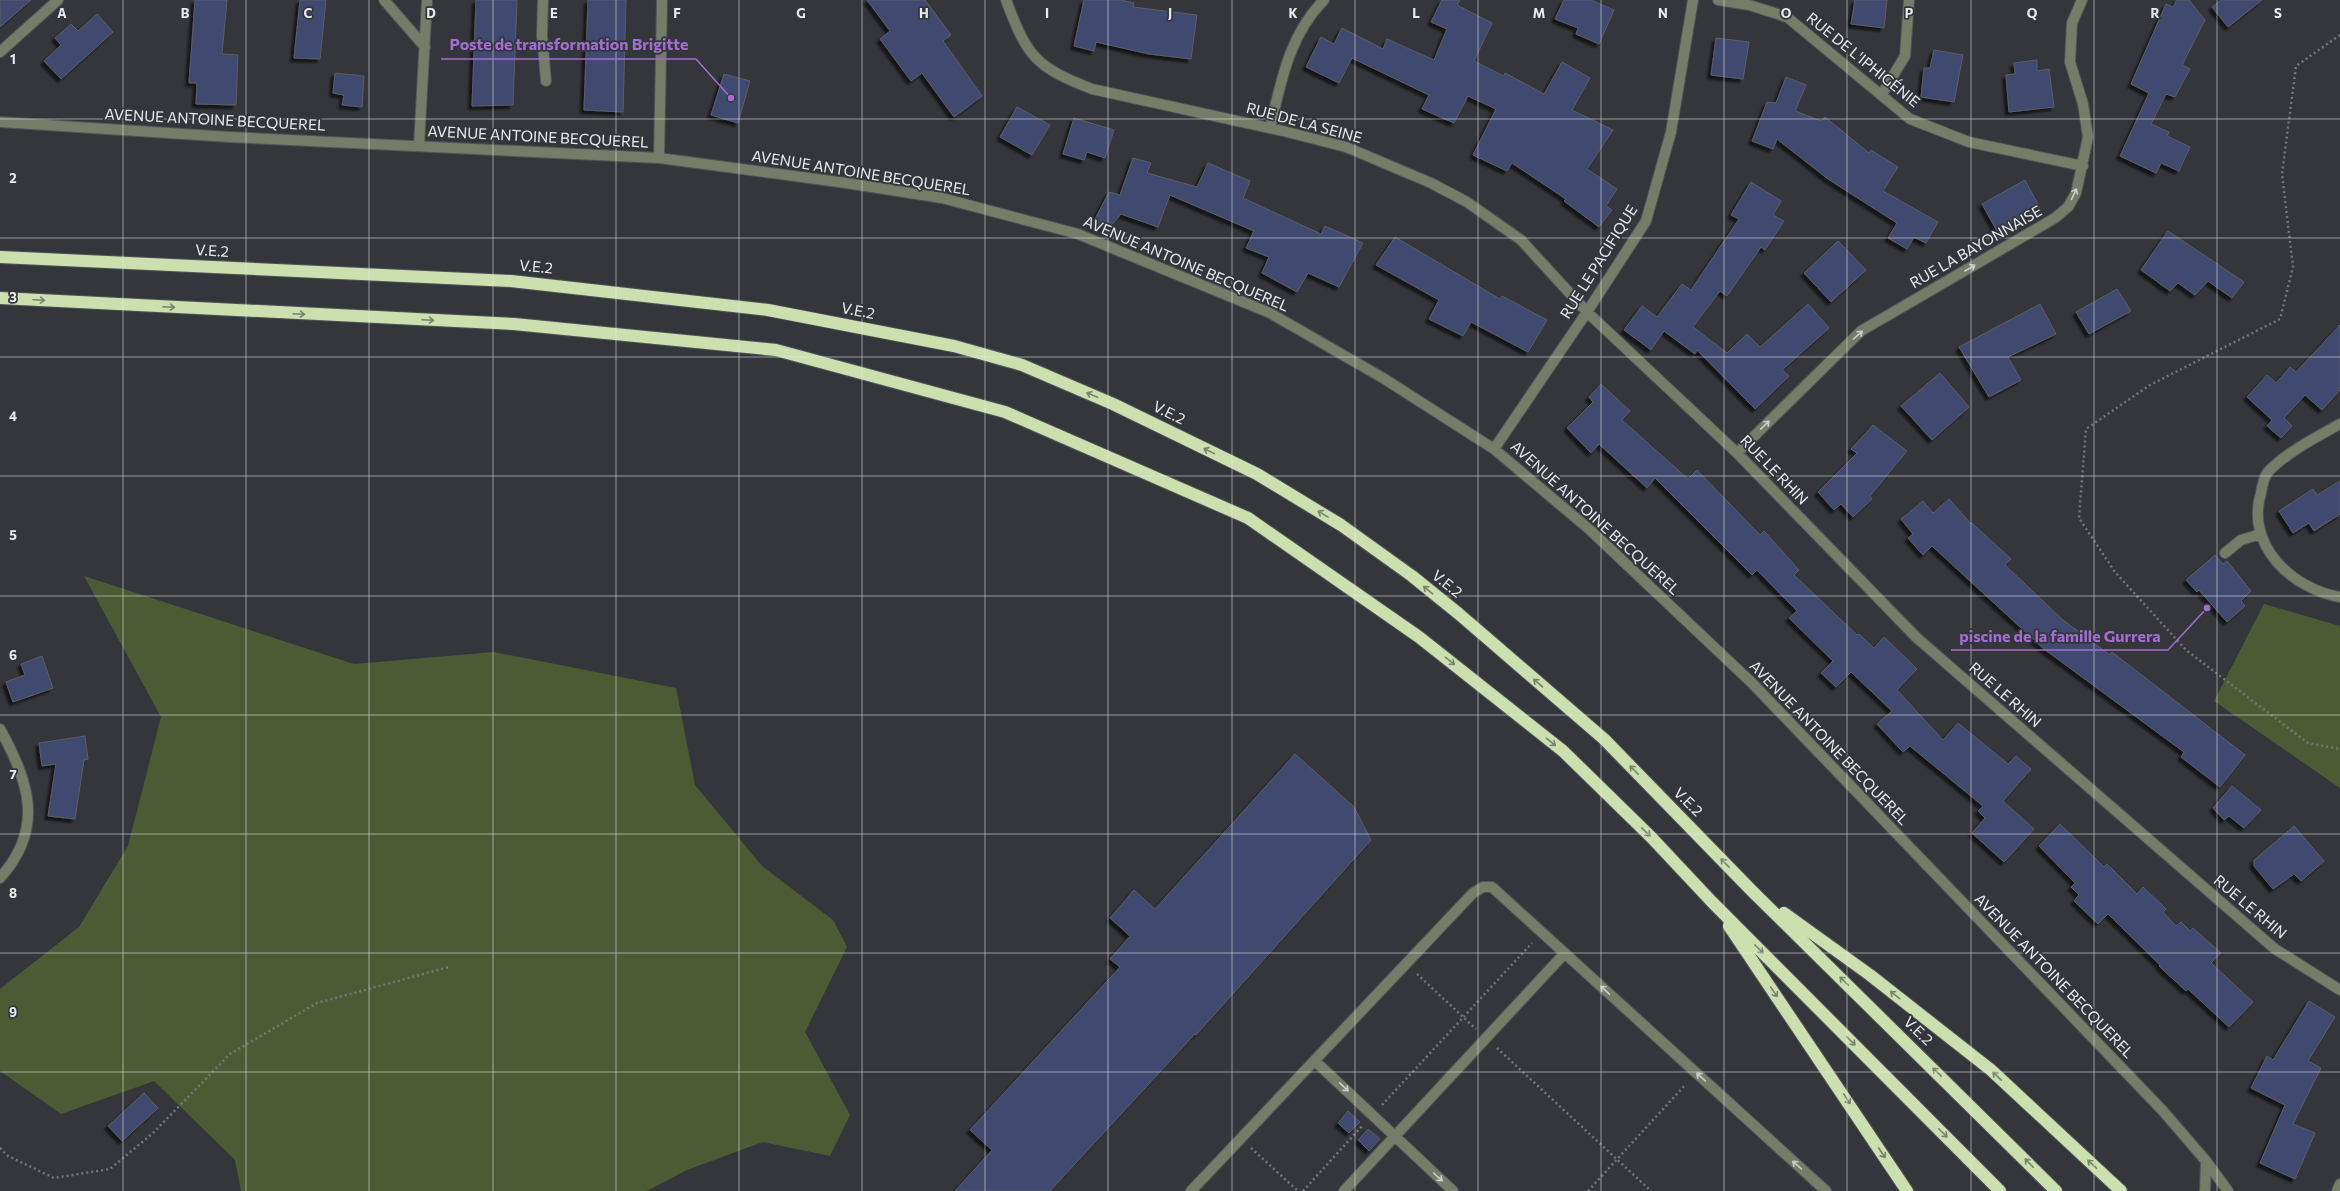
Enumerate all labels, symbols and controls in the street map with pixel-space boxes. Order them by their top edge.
text: A [57,5,67,21]
text: B [181,5,190,21]
text: C [304,5,313,21]
text: D [426,5,436,21]
text: E [550,5,558,21]
text: F [673,5,681,21]
text: G [796,5,806,21]
text: H [919,5,929,21]
text: I [1045,5,1049,21]
text: J [1168,5,1172,21]
text: K [1288,5,1298,21]
text: L [1412,5,1420,21]
text: M [1533,5,1545,21]
text: N [1658,5,1668,21]
text: O [1781,5,1792,21]
text: Q [2027,5,2038,21]
text: R [2151,5,2160,21]
text: S [2274,5,2282,21]
street label: RUE DE L'IPHIGÉNIE [1803,9,1923,111]
callout: Poste de transformation Brigitte [441,31,696,59]
text: Poste de transformation Brigitte [450,34,688,53]
text: 1 [10,51,16,67]
street label: RUE DE LA SEINE [1244,98,1364,146]
street label: AVENUE ANTOINE BECQUEREL [104,104,326,134]
street label: AVENUE ANTOINE BECQUEREL [427,121,649,151]
street label: AVENUE ANTOINE BECQUEREL [750,146,972,198]
text: 2 [9,170,17,186]
one-way arrow [2071,189,2078,201]
street label: RUE LE PACIFIQUE [1556,201,1640,322]
street label: RUE LA BAYONNAISE [1906,201,2045,291]
street label: AVENUE ANTOINE BECQUEREL [1081,212,1292,315]
street label: V.E.2 [195,240,229,260]
street label: V.E.2 [518,255,554,277]
one-way arrow [1964,264,1976,271]
text: 3 [9,289,17,305]
one-way arrow [32,297,45,304]
street label: V.E.2 [840,298,876,322]
one-way arrow [162,304,175,311]
one-way arrow [292,310,305,317]
one-way arrow [421,316,434,323]
one-way arrow [1853,331,1863,340]
one-way arrow [1086,390,1098,398]
street label: V.E.2 [1150,397,1189,428]
text: 4 [9,408,17,424]
one-way arrow [1760,421,1770,430]
street label: RUE LE RHIN [1737,431,1812,508]
street label: AVENUE ANTOINE BECQUEREL [1507,437,1684,598]
one-way arrow [1204,447,1216,454]
one-way arrow [1318,510,1329,518]
text: 5 [9,527,17,543]
street label: V.E.2 [1429,566,1466,601]
one-way arrow [1423,585,1434,594]
callout: piscine de la famille Gurrera [1951,622,2168,650]
text: piscine de la famille Gurrera [1959,626,2161,645]
text: 6 [9,647,17,663]
street label: AVENUE ANTOINE BECQUEREL [1746,656,1913,828]
one-way arrow [1444,657,1455,666]
street label: RUE LE RHIN [1966,658,2045,730]
one-way arrow [1533,678,1543,687]
one-way arrow [1546,738,1557,747]
one-way arrow [1629,765,1639,775]
text: 7 [9,766,17,782]
street label: V.E.2 [1670,783,1707,820]
one-way arrow [1641,827,1651,837]
one-way arrow [1720,858,1730,868]
street label: RUE LE RHIN [2211,871,2291,942]
text: 8 [9,885,17,901]
street label: AVENUE ANTOINE BECQUEREL [1971,889,2138,1061]
one-way arrow [1754,944,1764,954]
one-way arrow [1839,976,1849,985]
one-way arrow [1600,985,1610,994]
one-way arrow [1770,986,1778,998]
one-way arrow [1890,991,1901,999]
text: 9 [9,1004,17,1020]
street label: V.E.2 [1900,1012,1937,1048]
one-way arrow [1846,1036,1856,1046]
one-way arrow [1932,1067,1942,1077]
one-way arrow [1992,1071,2002,1081]
one-way arrow [1696,1073,1706,1082]
one-way arrow [1339,1083,1349,1092]
one-way arrow [1843,1094,1851,1105]
one-way arrow [1938,1128,1948,1138]
one-way arrow [1878,1147,1886,1158]
one-way arrow [2024,1158,2034,1168]
one-way arrow [1792,1160,1802,1170]
one-way arrow [2087,1160,2098,1169]
one-way arrow [1433,1172,1443,1182]

